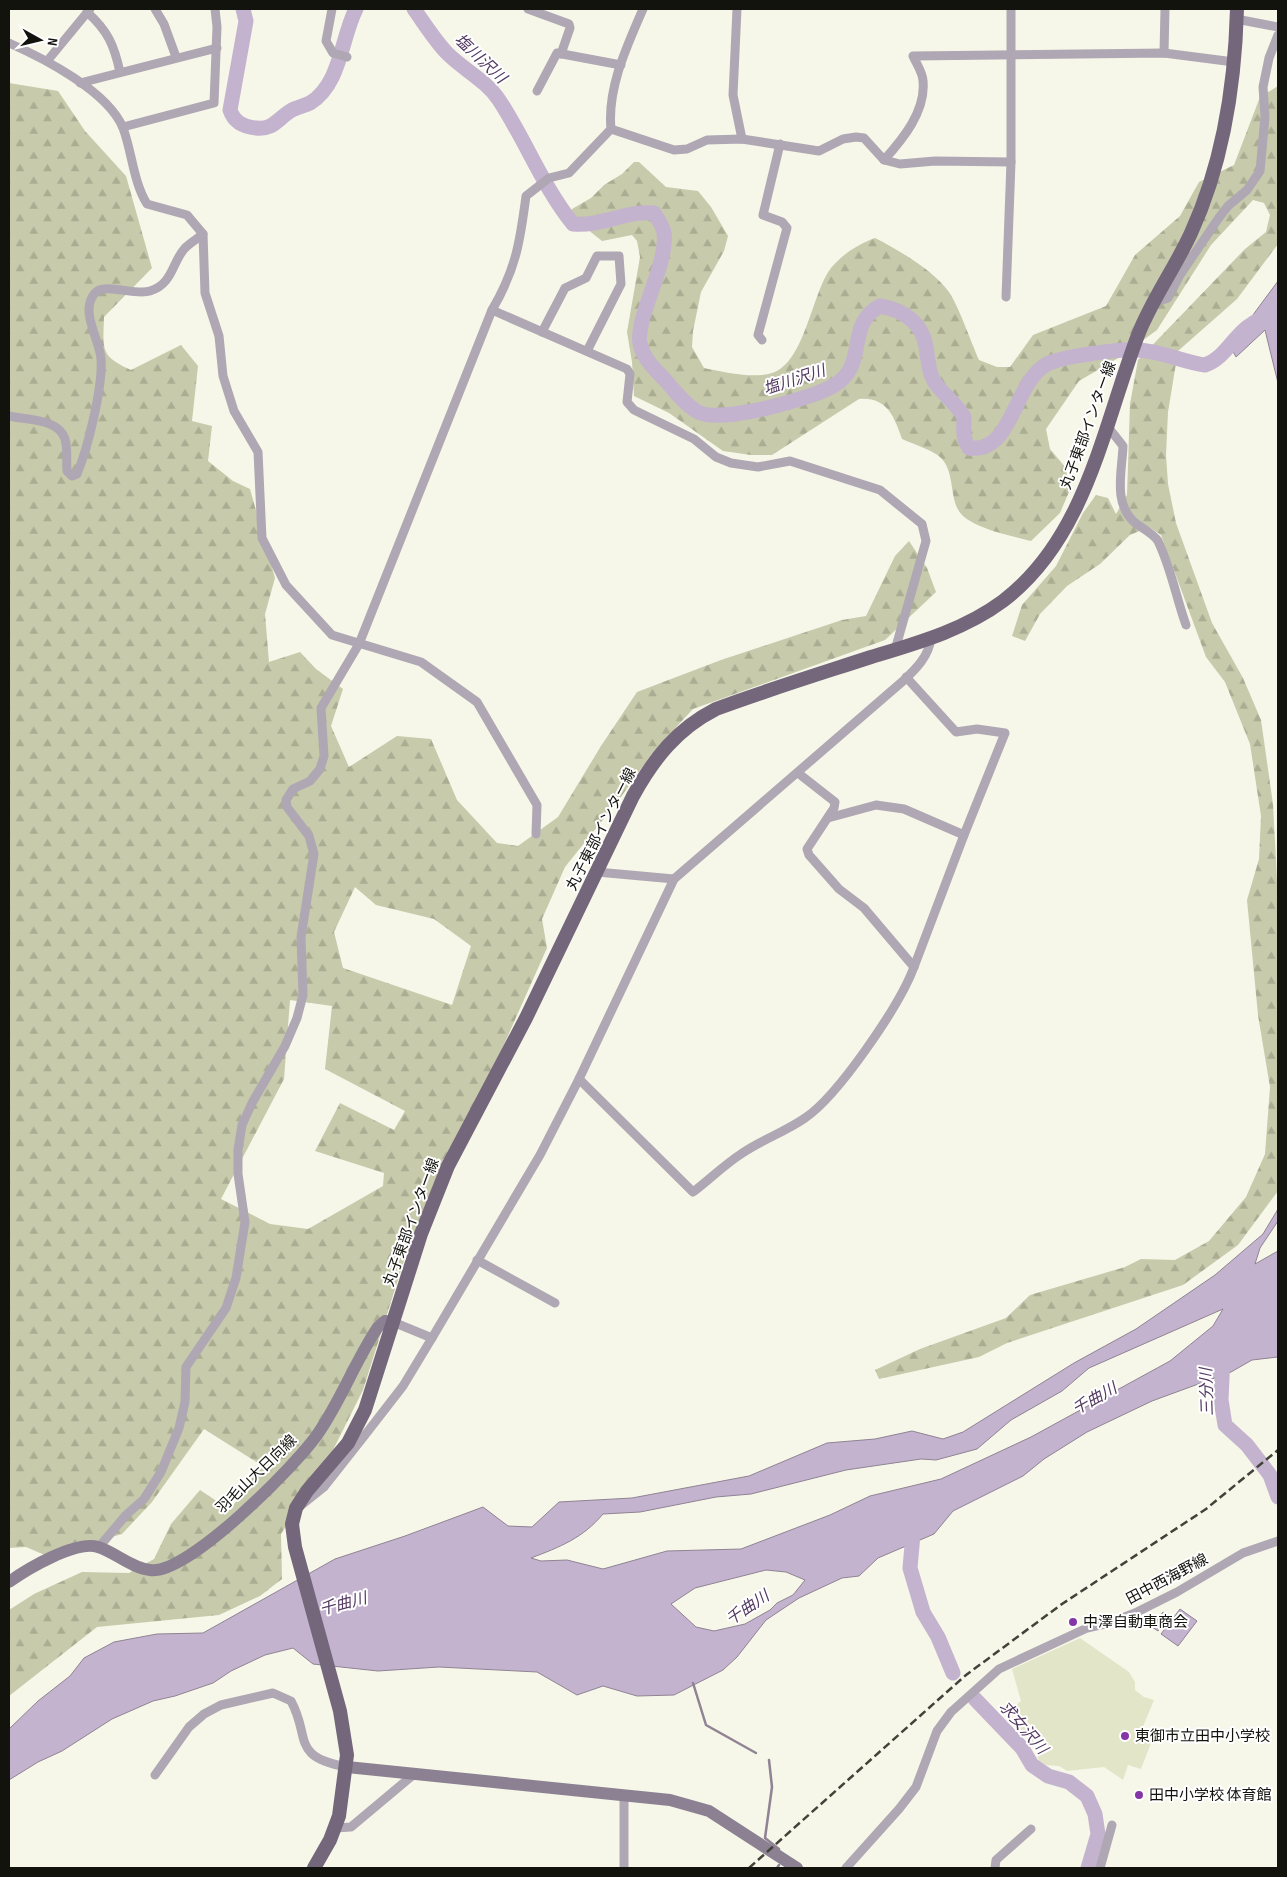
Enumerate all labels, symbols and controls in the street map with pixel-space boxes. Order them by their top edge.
north arrow [15,15,65,65]
water label: 塩川沢川 [450,30,511,89]
text: N [43,37,61,47]
street label: 丸子東部インター線 [1056,358,1120,492]
water label: 塩川沢川 [761,361,830,399]
street label: 丸子東部インター線 [562,765,641,894]
street label: 丸子東部インター線 [379,1155,443,1289]
water label: 三分川 [1197,1366,1218,1416]
water label: 千曲川 [1069,1378,1122,1419]
street label: 羽毛山大日向線 [212,1431,301,1518]
street label: 田中西海野線 [1123,1550,1211,1609]
water label: 千曲川 [723,1586,775,1630]
water label: 千曲川 [318,1589,371,1620]
place label: 中澤自動車商会 [1083,1613,1188,1632]
marker: 中澤自動車商会 [1067,1616,1079,1628]
water label: 求女沢川 [995,1698,1052,1760]
place label: 東御市立田中小学校 [1135,1727,1270,1746]
marker: 東御市立田中小学校 [1119,1730,1131,1742]
place label: 田中小学校 体育館 [1149,1786,1271,1805]
marker: 田中小学校 体育館 [1133,1789,1145,1801]

